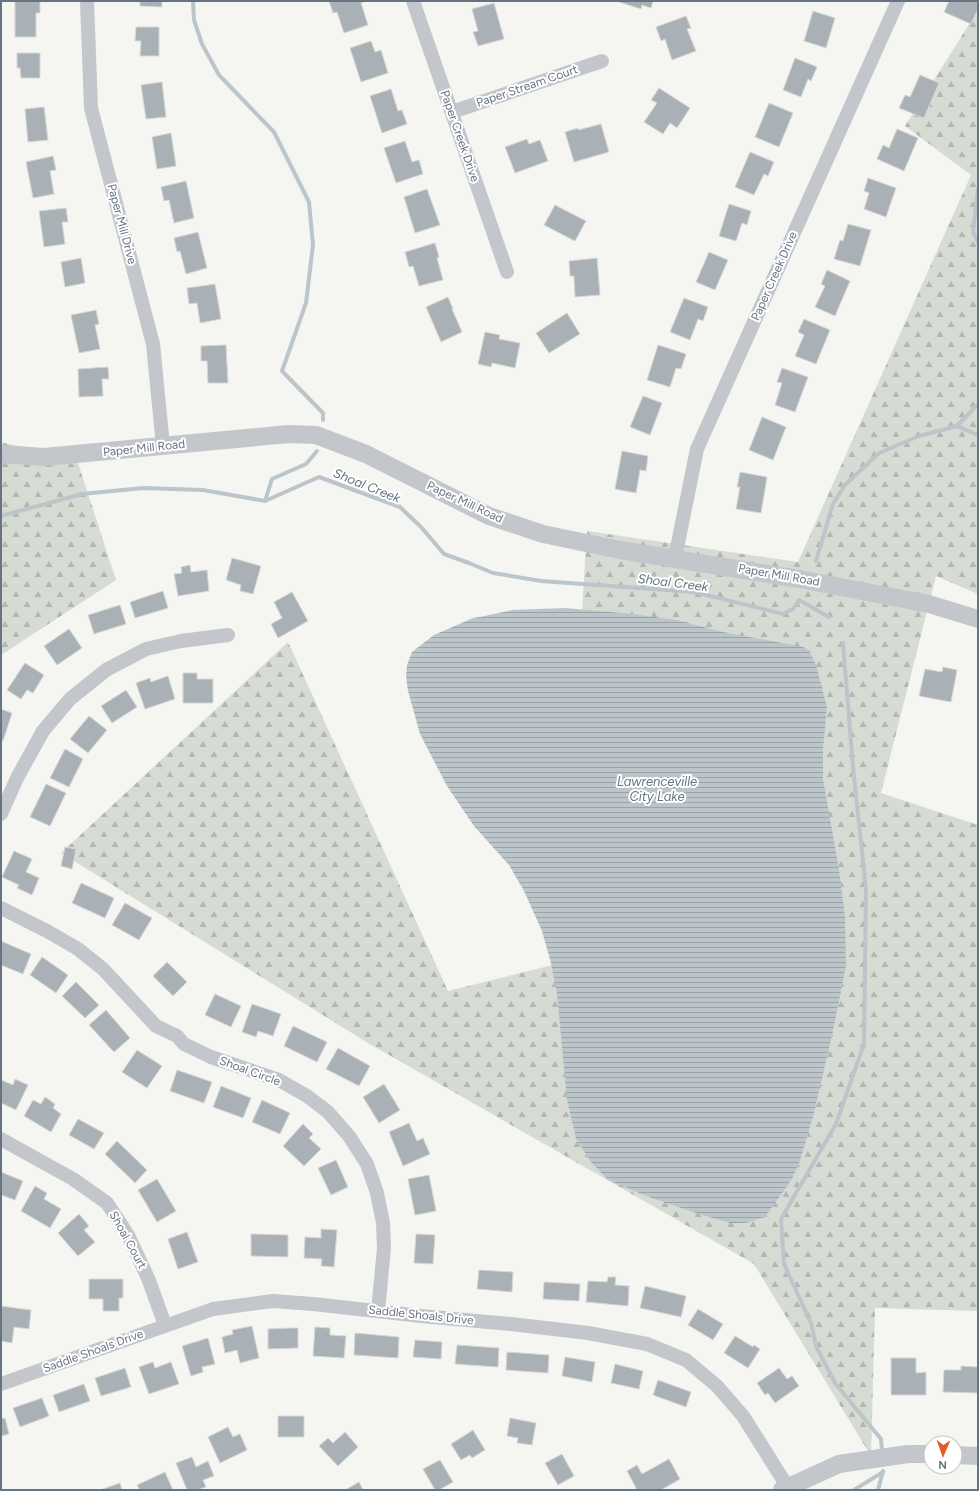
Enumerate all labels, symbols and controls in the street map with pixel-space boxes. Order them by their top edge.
street label: Paper Stream Court [474,62,580,110]
street label: Paper Creek Drive [438,88,482,184]
street label: Paper Mill Drive [105,182,140,266]
street label: Paper Creek Drive [748,229,800,323]
street label: Paper Mill Road [102,437,186,459]
water label: Shoal Creek [331,465,403,506]
street label: Paper Mill Road [425,478,505,526]
street label: Paper Mill Road [737,561,821,589]
water label: Shoal Creek [637,571,710,594]
water label: Lawrenceville City Lake [617,774,697,804]
street label: Shoal Circle [218,1053,283,1089]
street label: Shoal Court [106,1209,150,1272]
street label: Saddle Shoals Drive [368,1303,475,1328]
street label: Saddle Shoals Drive [41,1326,146,1376]
north arrow [923,1435,963,1475]
text: N [938,1458,947,1471]

